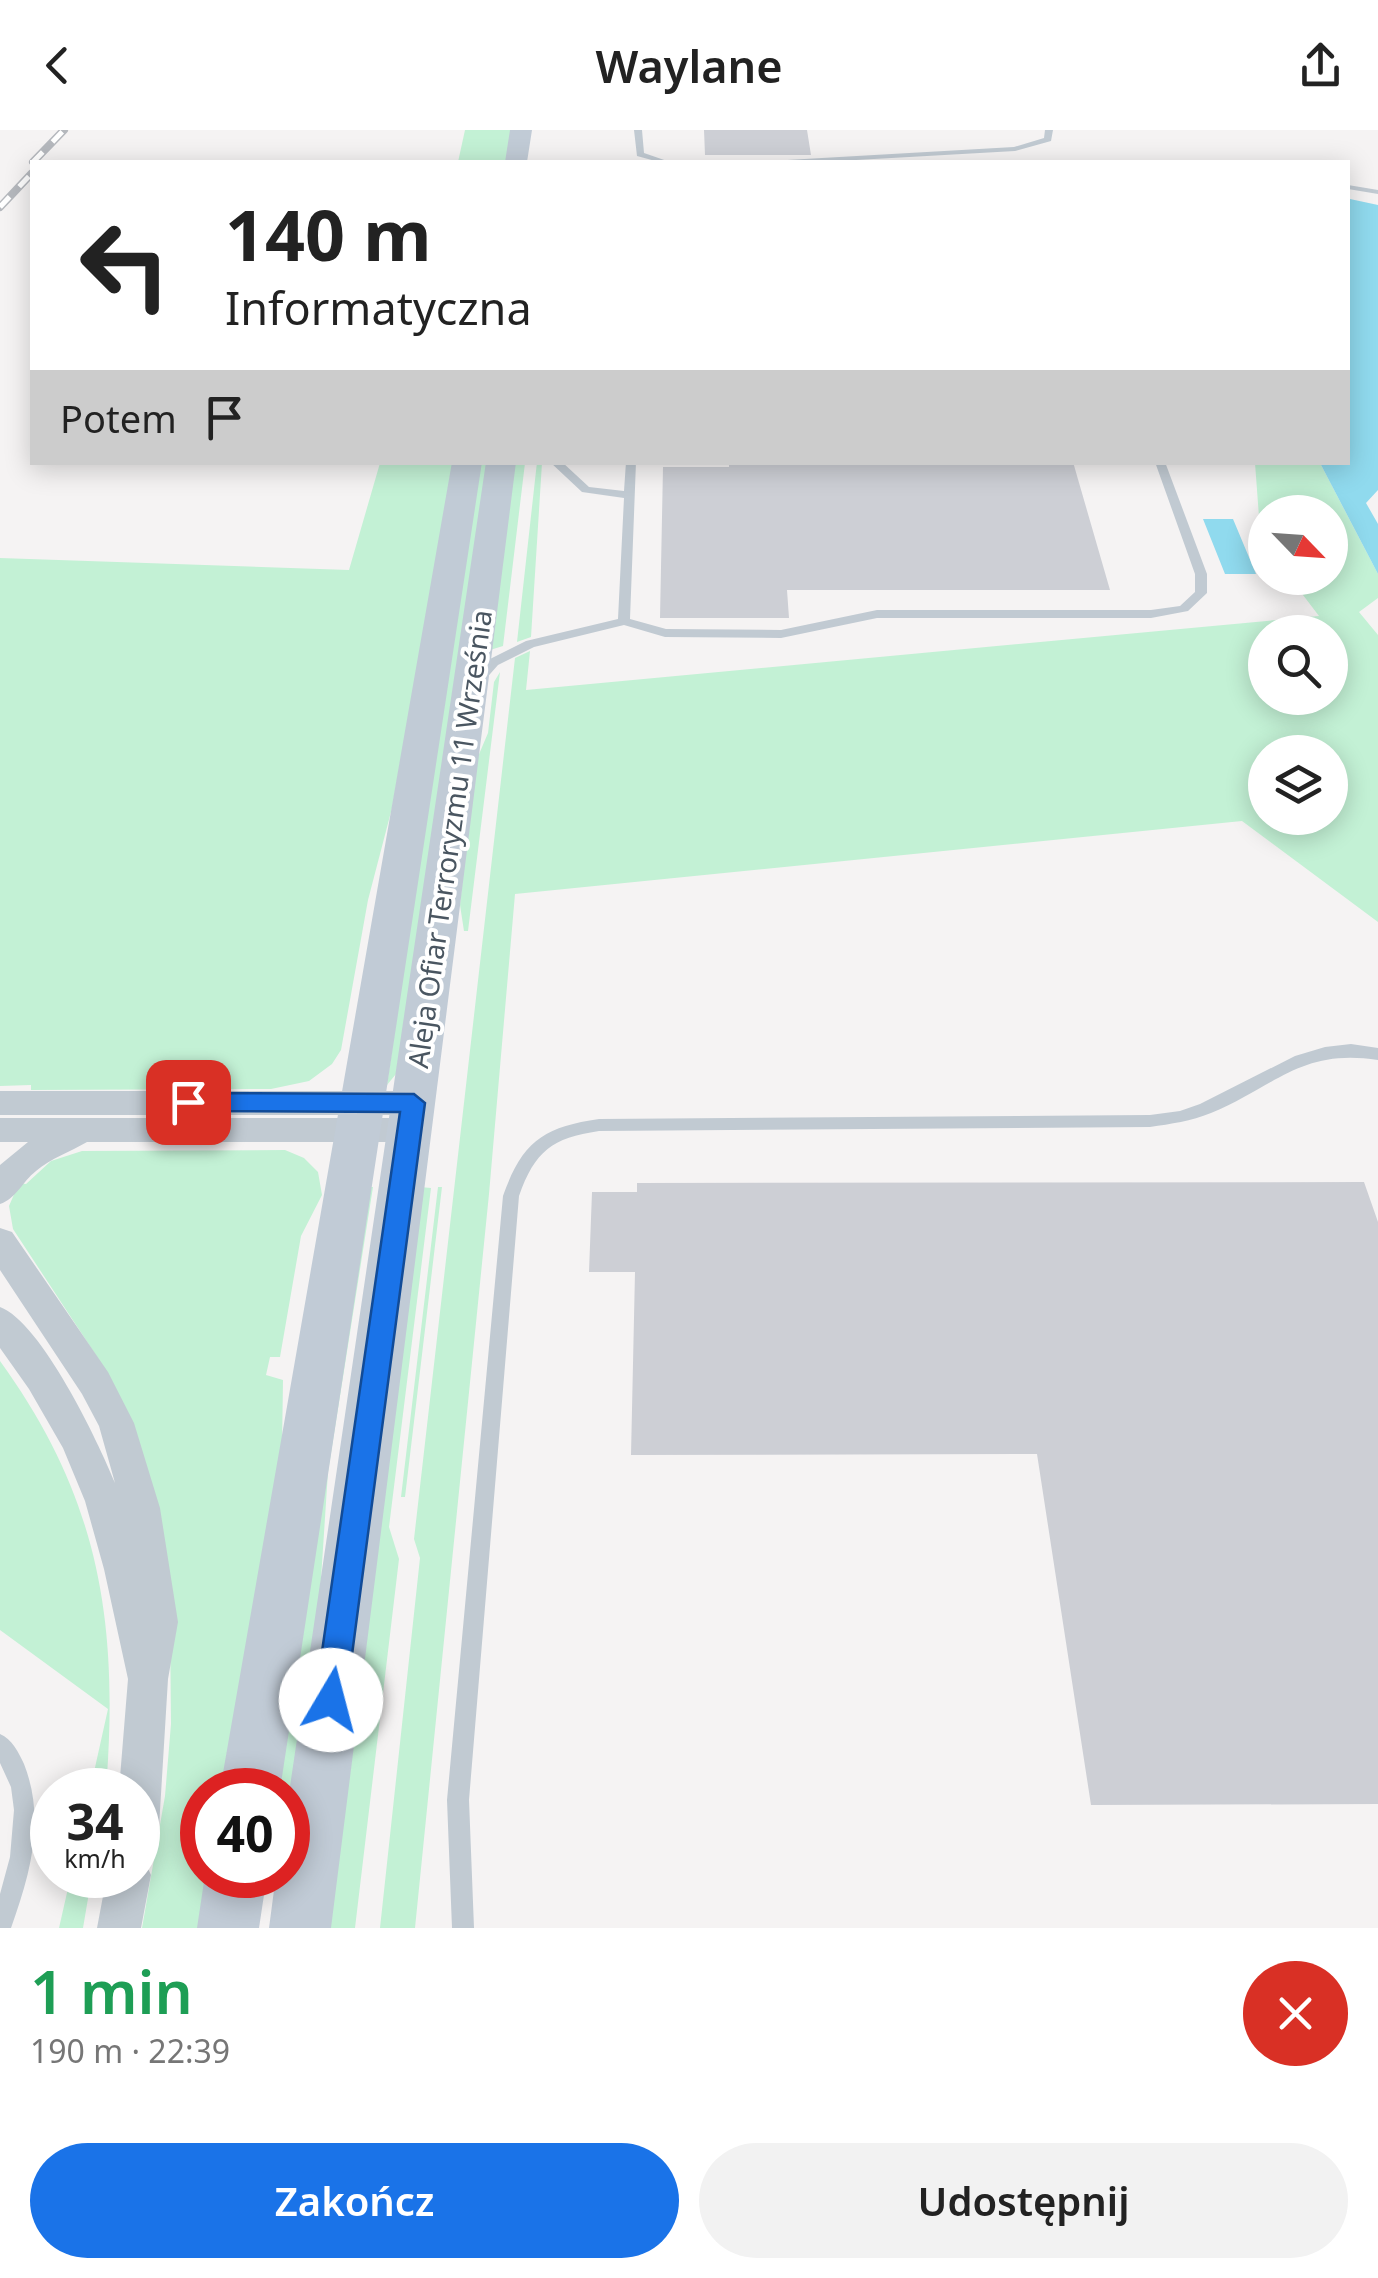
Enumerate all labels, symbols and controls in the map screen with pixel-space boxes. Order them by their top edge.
text: Waylane [595,35,783,96]
icon: back [30,38,85,93]
icon: share [1293,38,1348,93]
text: 140 m [225,186,432,282]
icon: left [60,200,190,330]
text: Informatyczna [225,277,532,338]
icon: arrive [197,390,252,445]
text: Potem [60,392,177,444]
north arrow [1248,495,1348,595]
map controls [1248,495,1348,835]
street label: Aleja Ofiar Terroryzmu 11 Września [398,607,500,1070]
button: search [1248,615,1348,715]
button: layers [1248,735,1348,835]
pin [146,1060,231,1145]
icon: arrive [161,1075,216,1130]
position arrow [279,1648,383,1752]
speed limit sign: 40 [180,1768,310,1898]
text: 34 [66,1787,124,1855]
text: km/h [64,1841,126,1875]
text: 1 min [30,1950,193,2032]
button: close [1243,1961,1348,2066]
text: 190 m · 22:39 [30,2029,230,2072]
button: Zakończ [30,2143,679,2258]
button: Udostępnij [699,2143,1348,2258]

